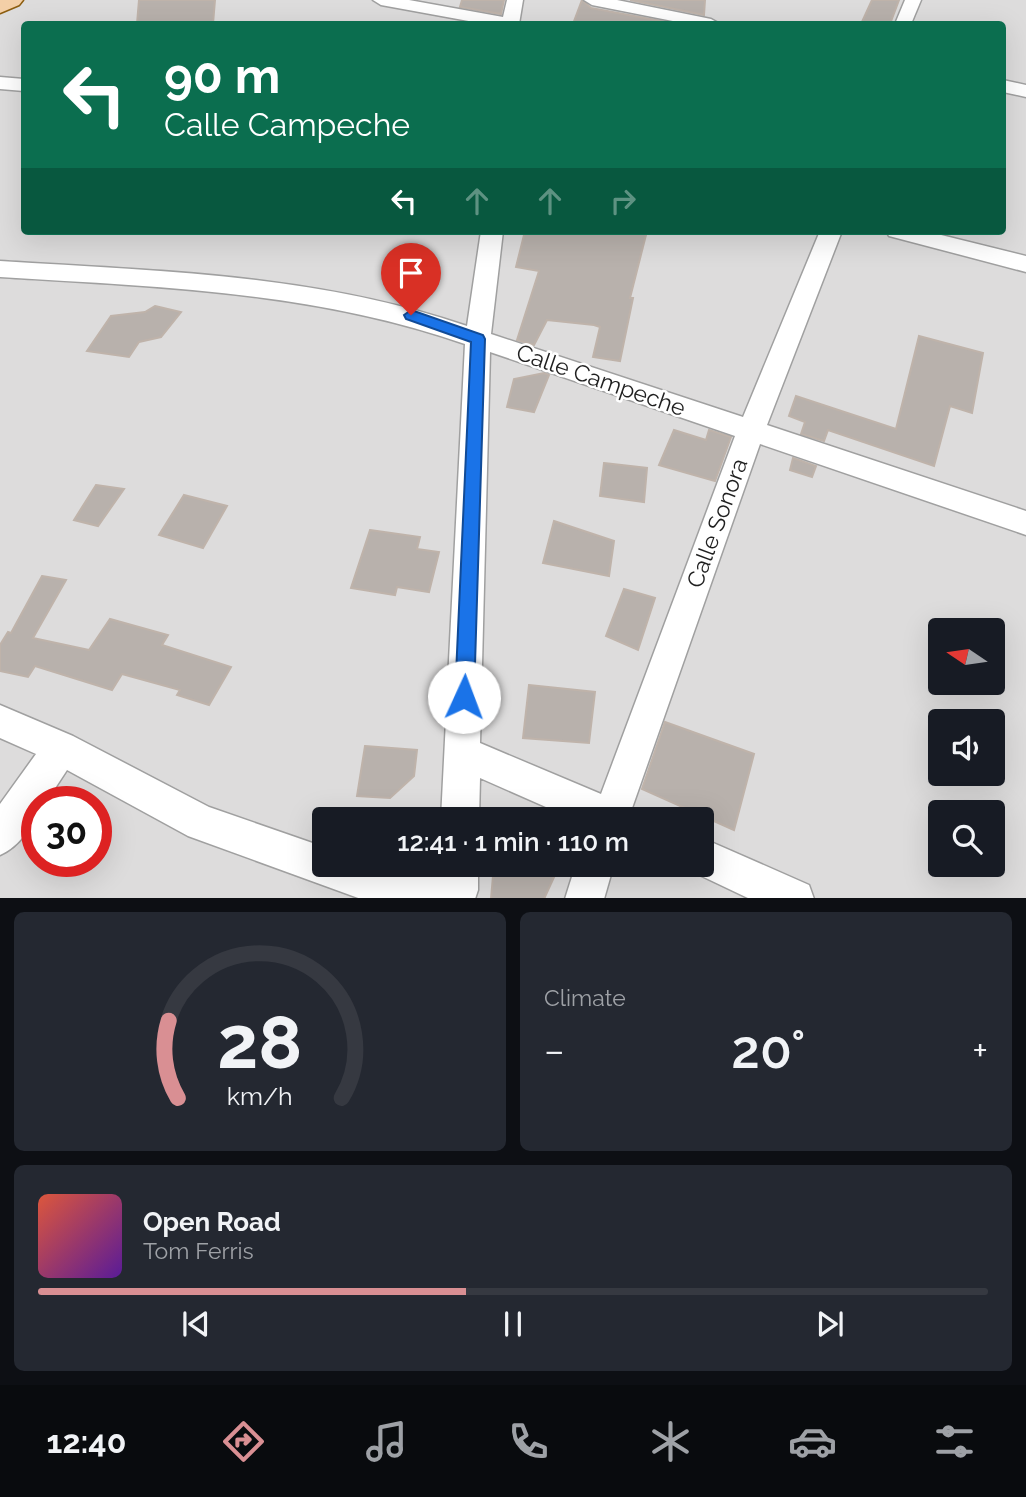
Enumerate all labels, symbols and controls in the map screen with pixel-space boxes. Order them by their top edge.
text: 90 m [164,47,280,104]
icon: left [49,49,140,140]
text: Calle Campeche [164,106,410,143]
icon: left [385,182,423,220]
icon: ahead [458,182,496,220]
icon: ahead [531,182,569,220]
icon: right [604,182,642,220]
pin [381,243,441,315]
icon: arrive [392,254,430,292]
street label: Calle Campeche [513,338,689,421]
street label: Calle Sonora [681,455,752,591]
north arrow [928,618,1004,695]
map controls [928,618,1005,877]
position arrow [427,660,501,734]
button: sound [928,709,1005,786]
speed limit sign: 30 [21,786,112,877]
button: search [928,800,1005,877]
text: 12:41 · 1 min · 110 m [397,827,629,857]
text: Climate [544,984,626,1011]
text: 28 [217,1000,303,1085]
text: 20° [731,1019,805,1080]
text: − [544,1028,564,1073]
text: + [972,1028,988,1073]
text: km/h [227,1080,293,1110]
text: Open Road [143,1207,281,1237]
text: Tom Ferris [143,1237,254,1264]
icon: previous [177,1305,215,1343]
icon: pause [494,1305,532,1343]
icon: next [811,1305,849,1343]
icon: directions [219,1417,268,1466]
icon: music [362,1417,411,1466]
icon: phone [504,1417,553,1466]
icon: climate [646,1417,695,1466]
icon: car [788,1417,837,1466]
icon: filters [930,1417,979,1466]
text: 12:40 [47,1423,126,1460]

